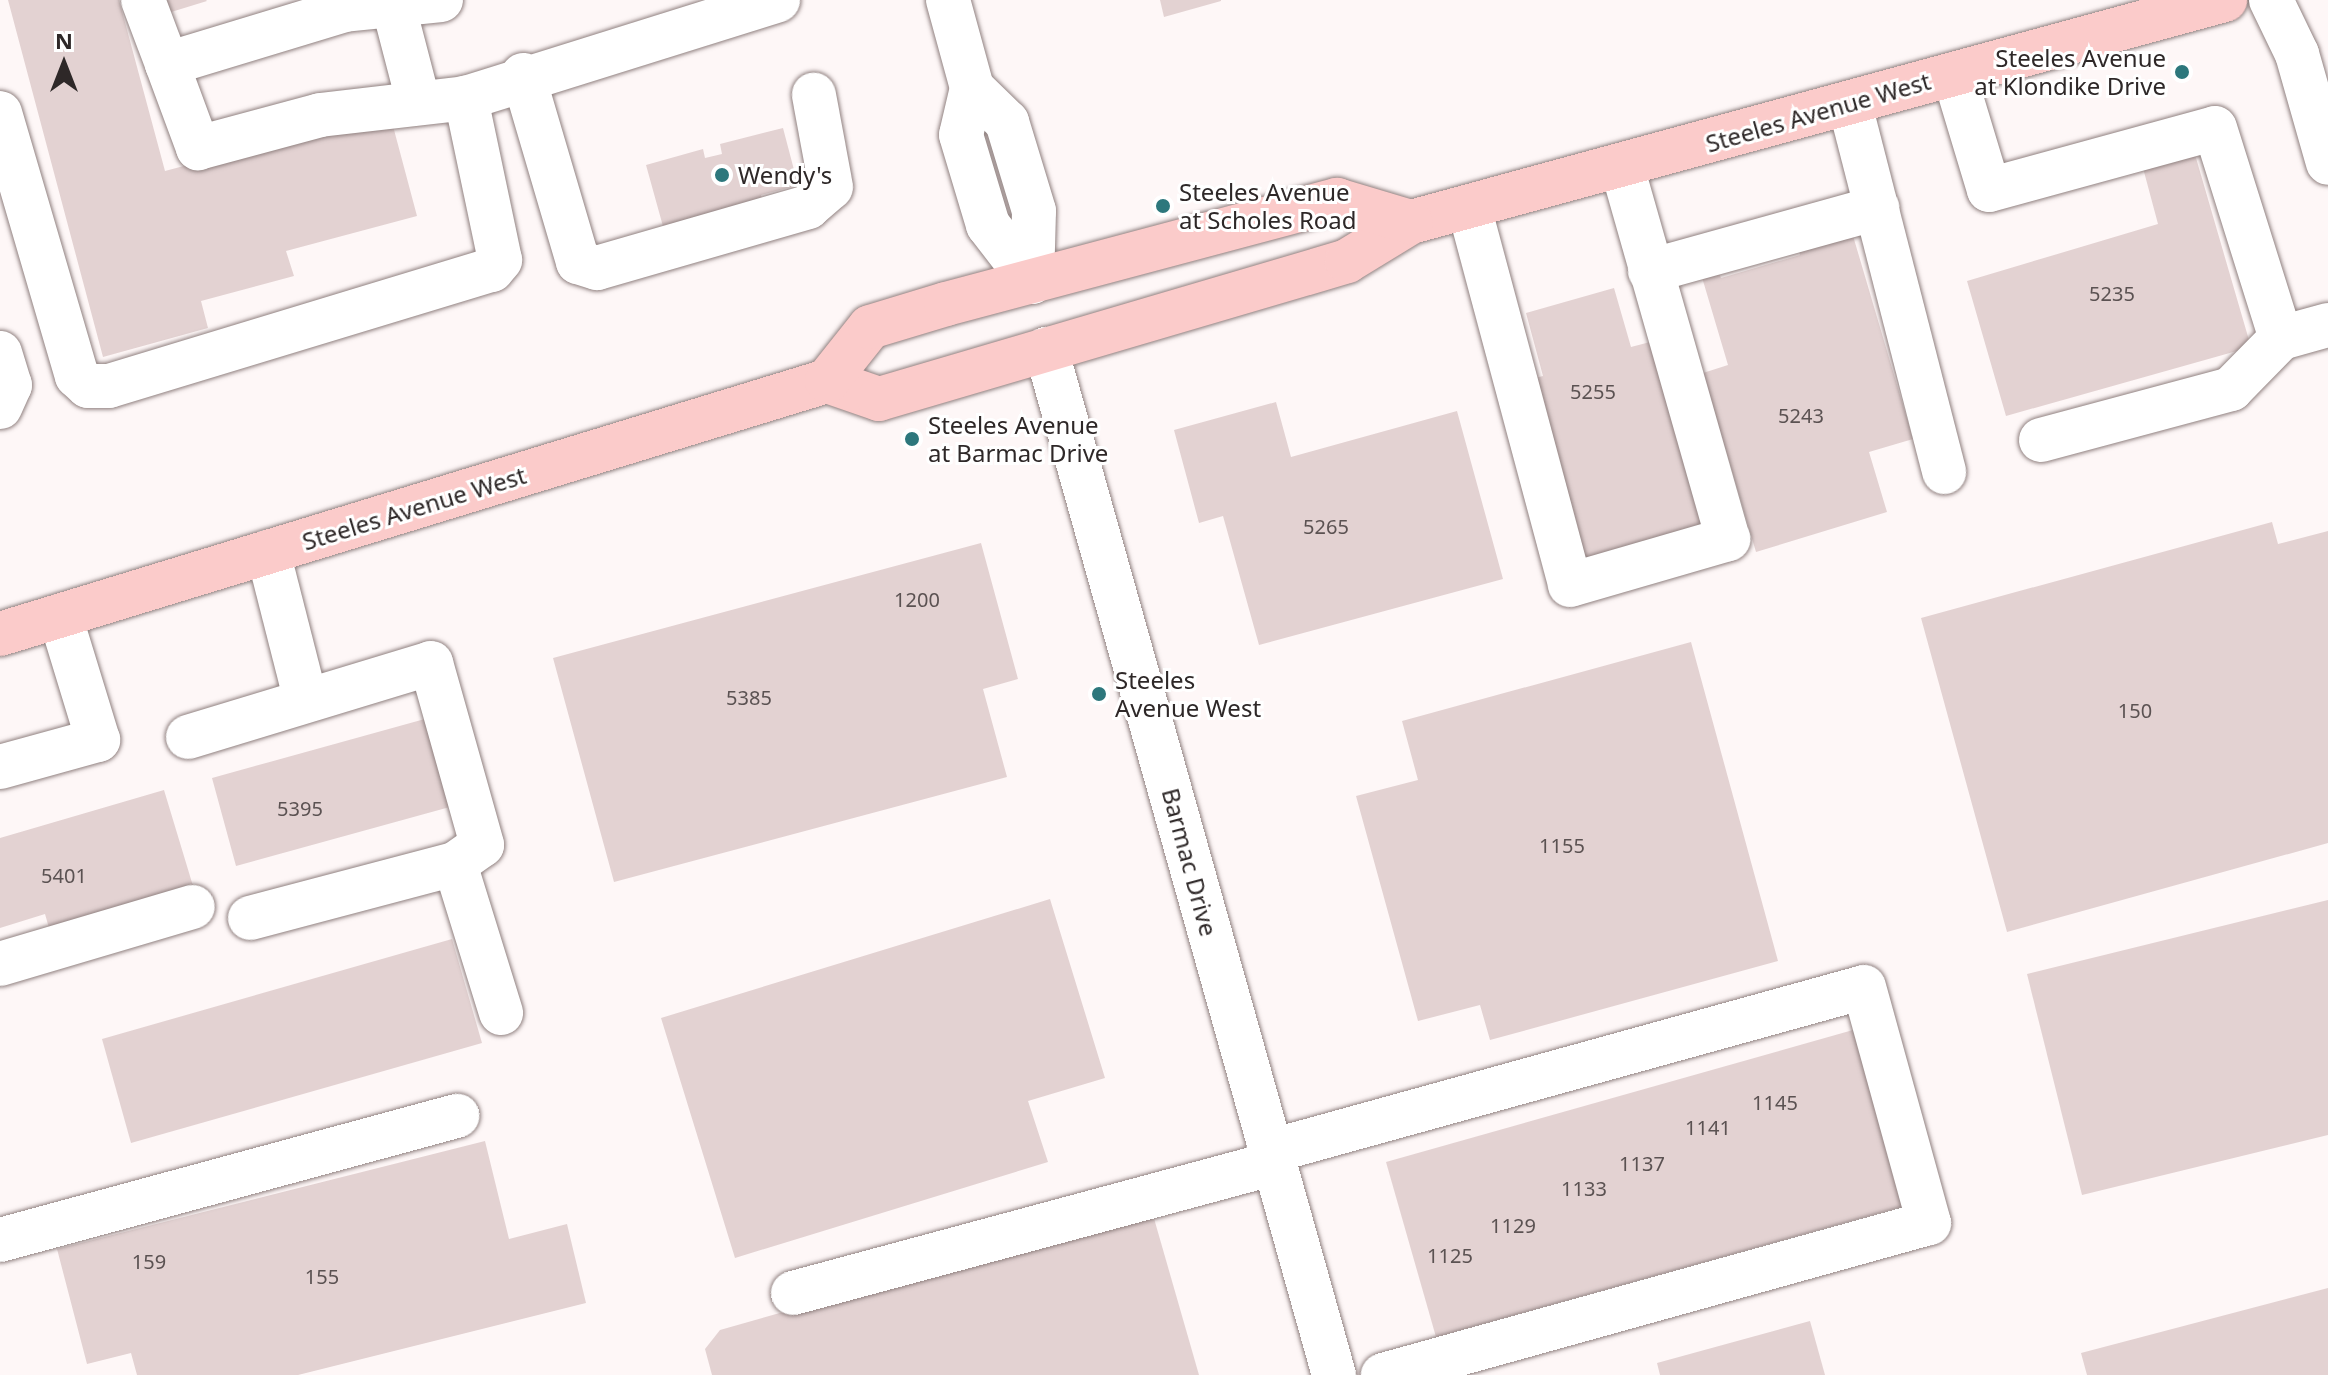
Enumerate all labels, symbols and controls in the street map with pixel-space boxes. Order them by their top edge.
north arrow [24,24,104,104]
text: N [55,25,73,55]
place label: Steeles Avenue at Klondike Drive [1974,44,2166,100]
marker: Steeles Avenue at Klondike Drive [2173,63,2191,81]
street label: Steeles Avenue West [1702,66,1934,158]
place label: Wendy's [738,161,832,189]
marker: Wendy's [713,166,731,184]
place label: Steeles Avenue at Scholes Road [1179,178,1357,234]
marker: Steeles Avenue at Scholes Road [1154,197,1172,215]
house number: 5235 [2089,281,2135,305]
house number: 5255 [1570,379,1616,403]
house number: 5243 [1778,403,1824,427]
place label: Steeles Avenue at Barmac Drive [928,411,1108,467]
marker: Steeles Avenue at Barmac Drive [903,430,921,448]
street label: Steeles Avenue West [299,460,529,556]
house number: 5265 [1303,514,1349,538]
house number: 1200 [894,587,940,611]
place label: Steeles Avenue West [1115,666,1261,722]
house number: 5385 [726,685,772,709]
marker: Steeles Avenue West [1090,685,1108,703]
house number: 150 [2118,698,2152,722]
street label: Barmac Drive [1156,785,1224,939]
house number: 5395 [277,796,323,820]
house number: 1155 [1539,833,1585,857]
house number: 5401 [41,863,87,887]
house number: 1145 [1752,1090,1798,1114]
house number: 1141 [1685,1115,1731,1139]
house number: 1137 [1619,1151,1665,1175]
house number: 1133 [1561,1176,1607,1200]
house number: 1129 [1490,1213,1536,1237]
house number: 1125 [1427,1243,1473,1267]
house number: 159 [132,1249,166,1273]
house number: 155 [305,1264,339,1288]

